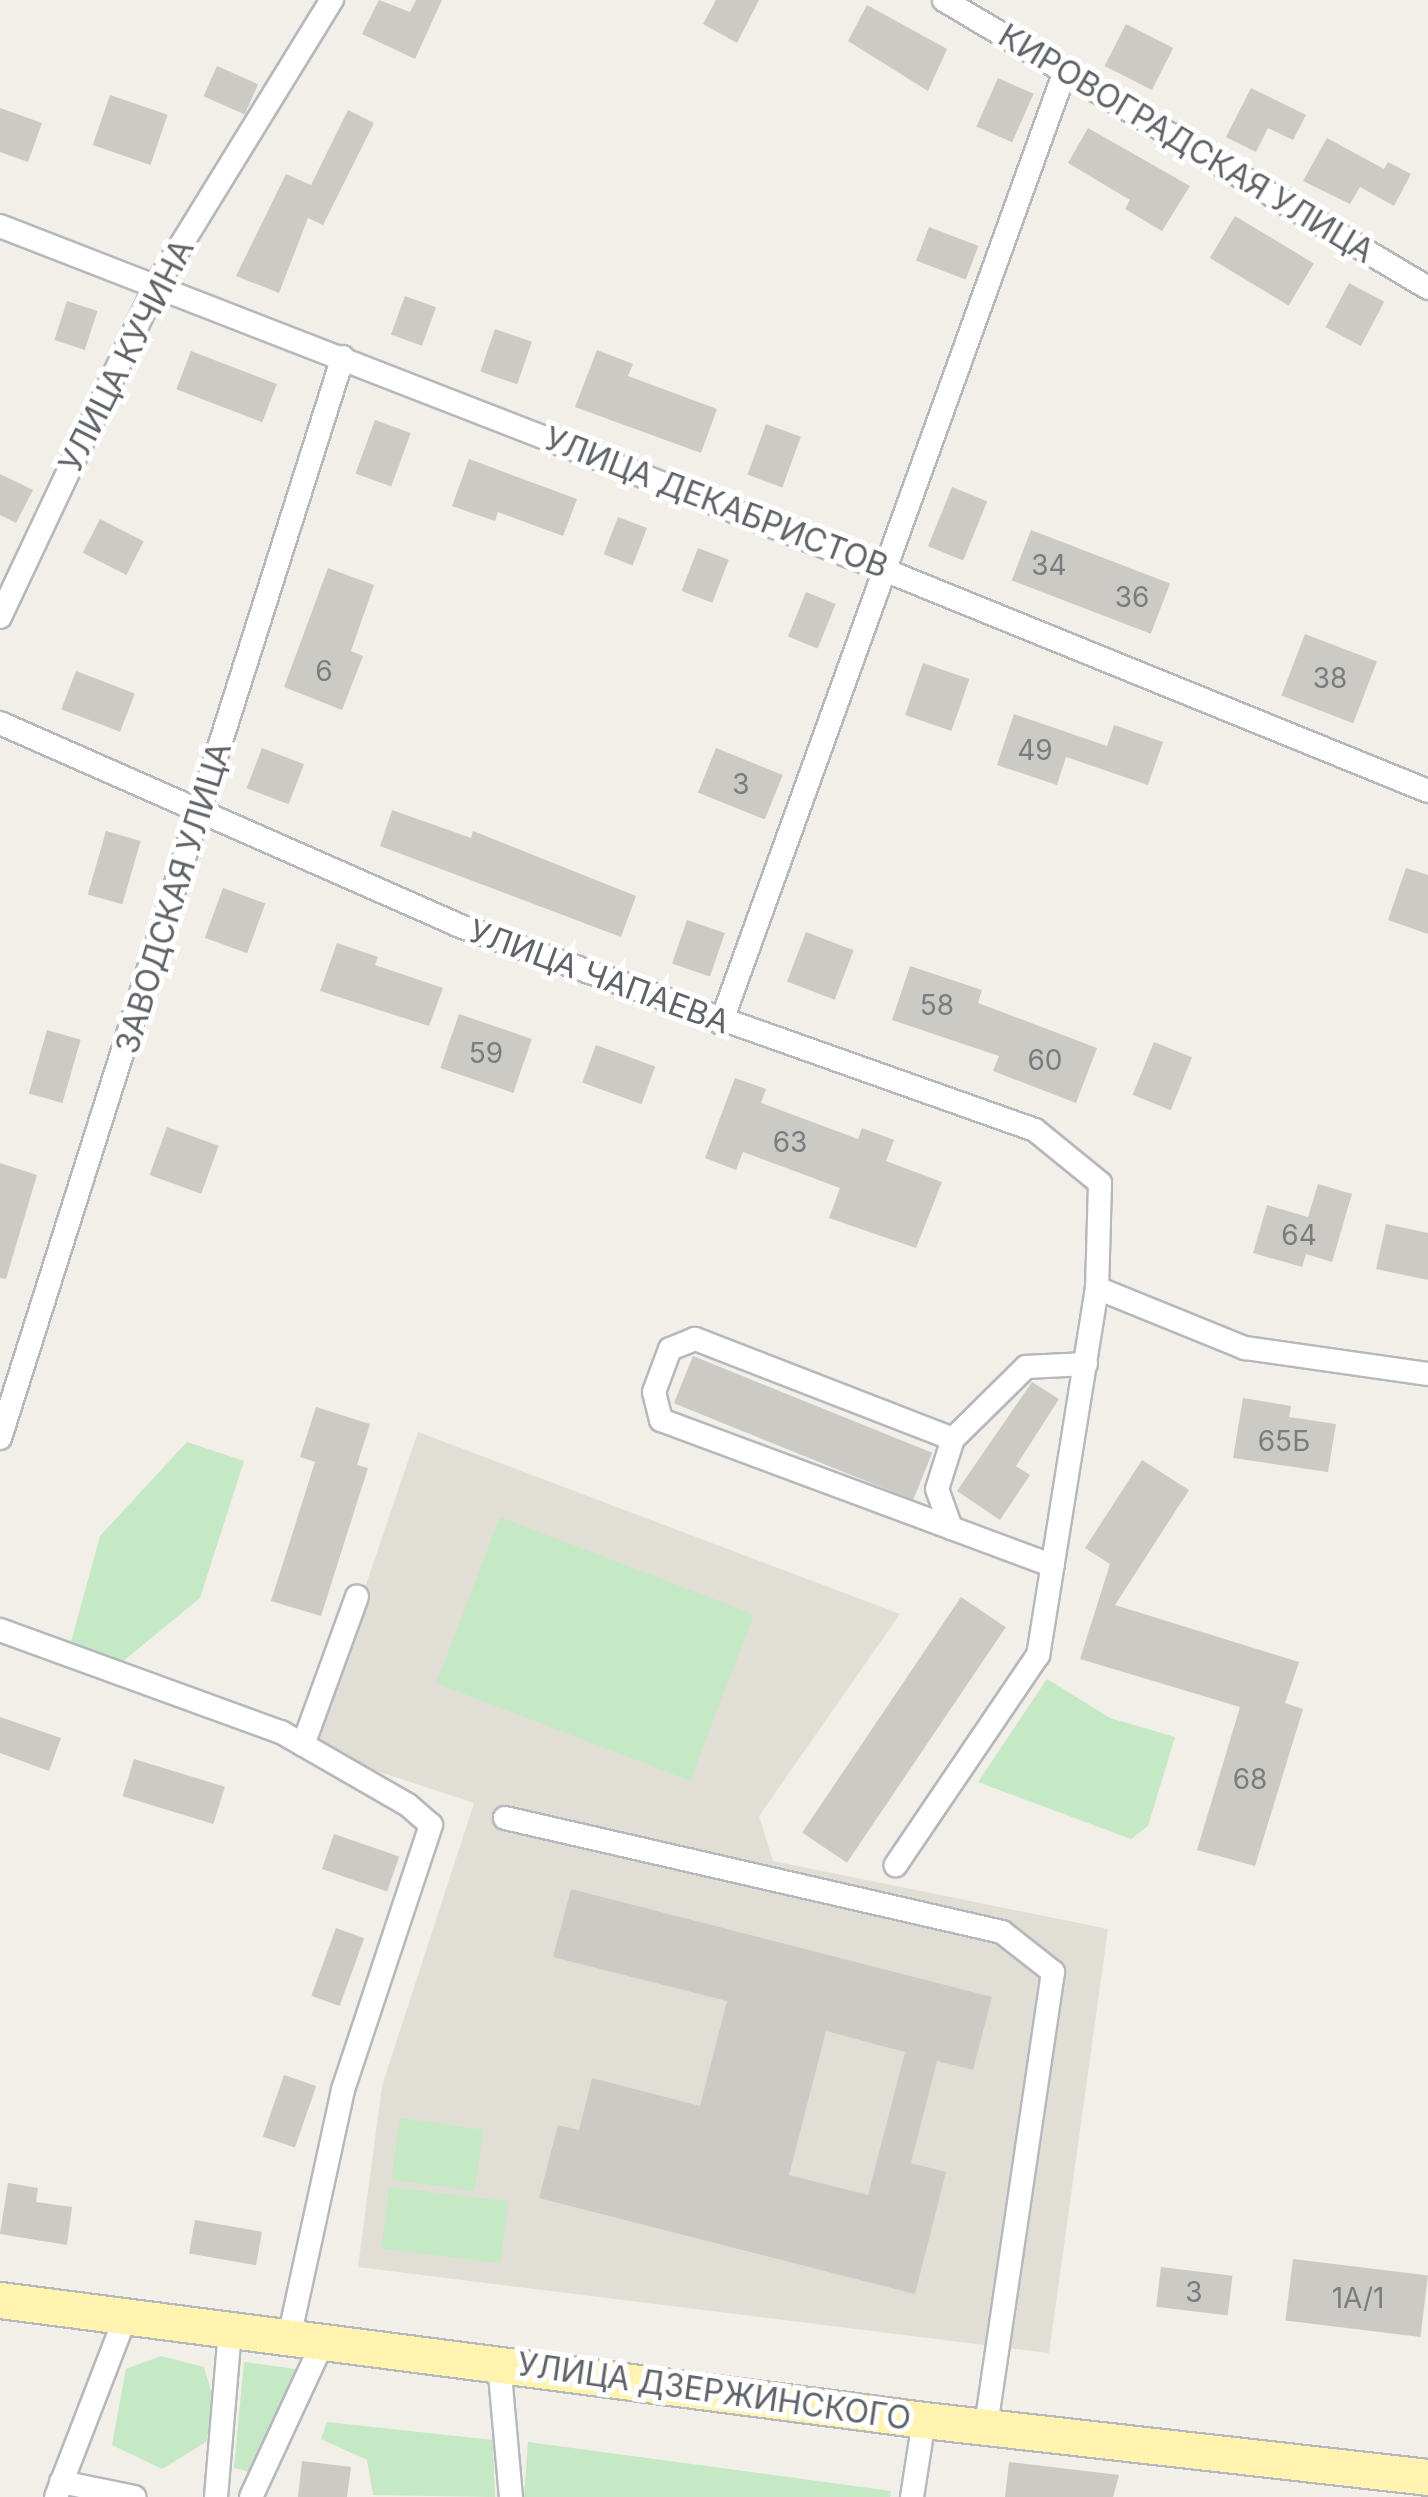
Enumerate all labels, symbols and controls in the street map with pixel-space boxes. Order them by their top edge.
street label: КИРОВОГРАДСКАЯ УЛИЦА [992,17,1380,271]
street label: УЛИЦА КУЧИНА [52,233,202,479]
street label: УЛИЦА ДЕКАБРИСТОВ [539,420,893,586]
house number: 34 [1031,548,1067,582]
house number: 36 [1115,580,1149,614]
house number: 6 [315,654,333,688]
house number: 38 [1313,661,1347,695]
house number: 49 [1017,733,1053,767]
street label: ЗАВОДСКАЯ УЛИЦА [108,738,240,1058]
house number: 3 [732,767,750,801]
street label: УЛИЦА ЧАПАЕВА [463,912,735,1042]
house number: 58 [920,988,954,1022]
house number: 59 [469,1036,503,1070]
house number: 60 [1027,1043,1063,1077]
house number: 63 [773,1125,807,1159]
house number: 64 [1281,1218,1317,1252]
house number: 65Б [1258,1424,1310,1458]
house number: 68 [1233,1762,1267,1796]
house number: 3 [1185,2275,1203,2309]
house number: 1А/1 [1332,2281,1384,2315]
street label: УЛИЦА ДЗЕРЖИНСКОГО [515,2345,913,2439]

